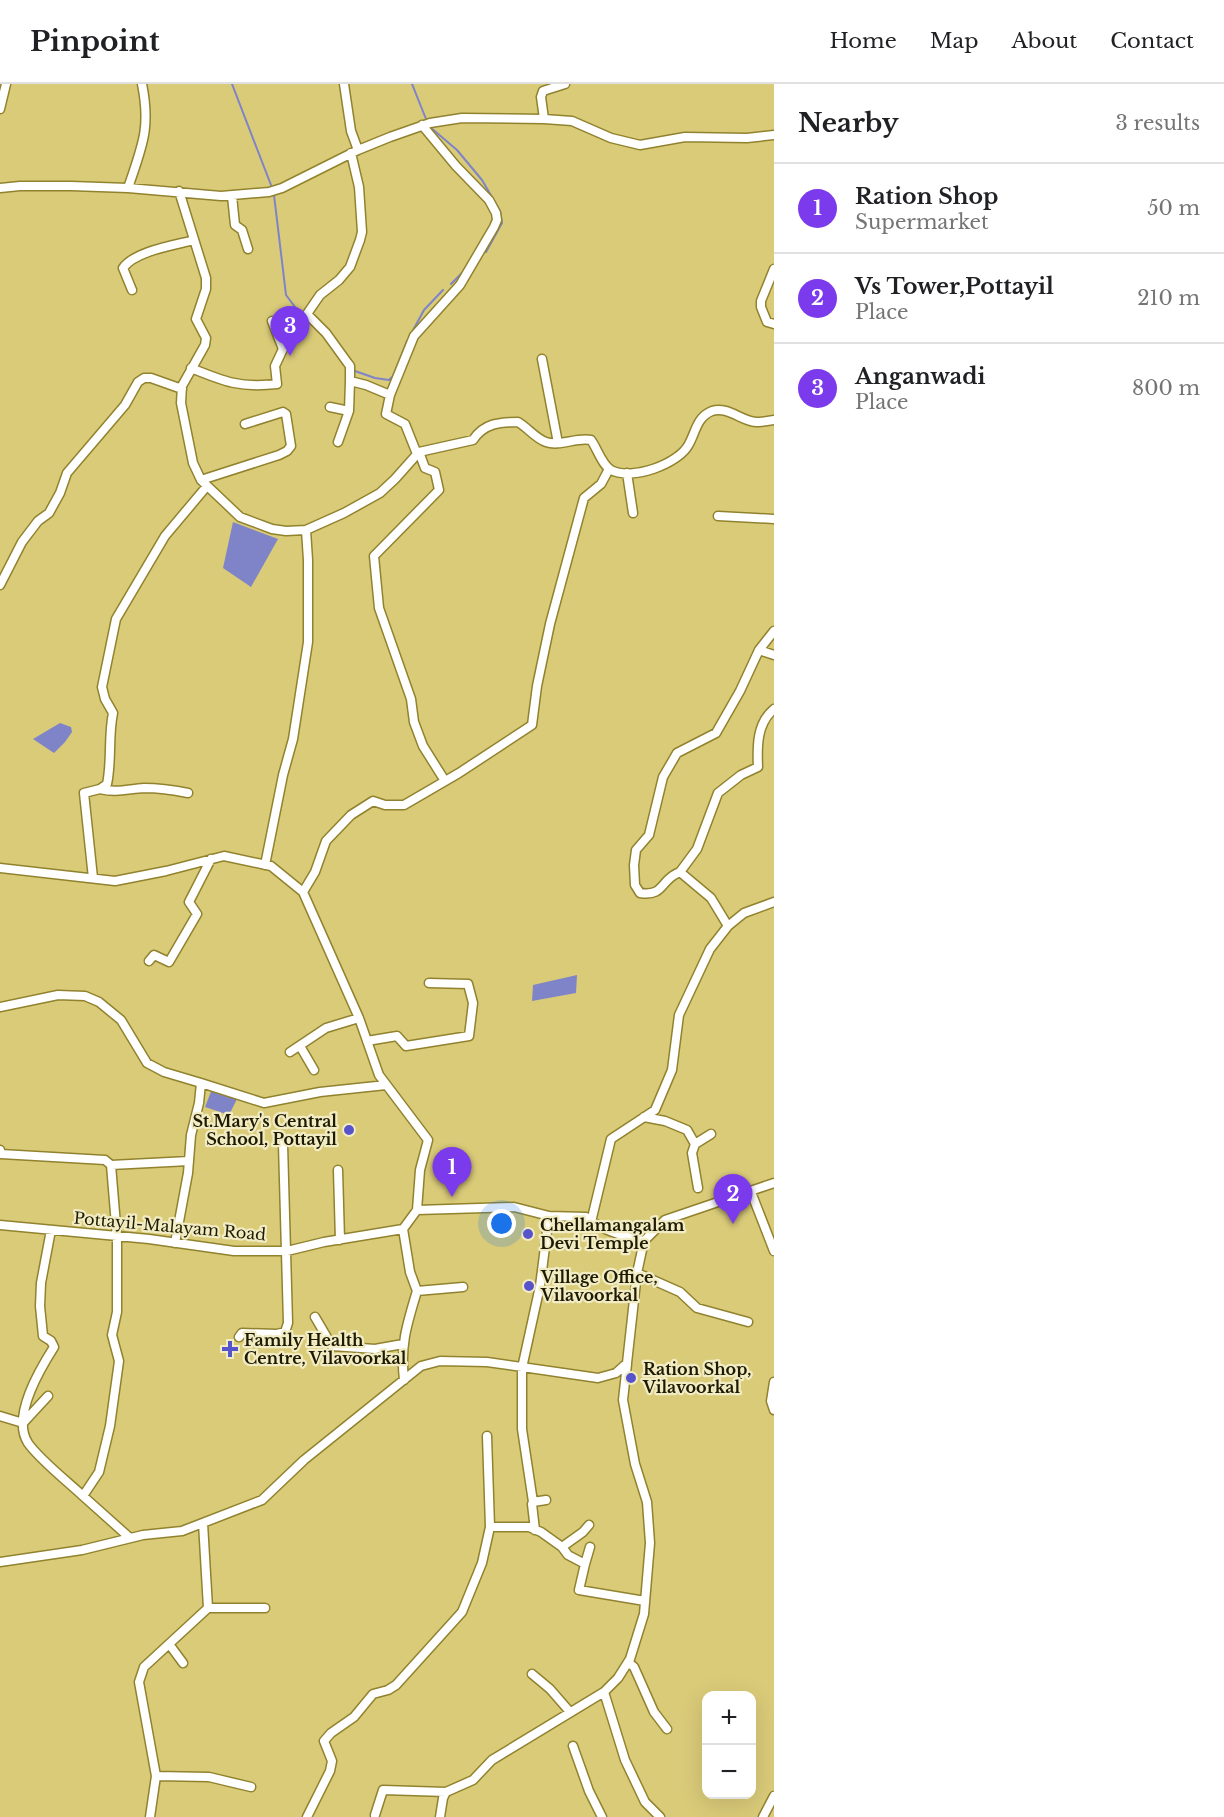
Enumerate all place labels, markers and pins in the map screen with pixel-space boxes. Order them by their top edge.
pin: 3 [270,306,310,356]
place label: St.Mary's Central School, Pottayil [192,1111,337,1149]
marker: St.Mary's Central School, Pottayil [342,1123,356,1137]
pin: 1 [432,1148,472,1197]
pin: 2 [714,1174,752,1224]
place label: Chellamangalam Devi Temple [540,1215,685,1253]
marker: Chellamangalam Devi Temple [521,1227,535,1241]
place label: Village Office, Vilavoorkal [540,1267,658,1305]
marker: Village Office, Vilavoorkal [522,1279,536,1293]
place label: Family Health Centre, Vilavoorkal [244,1330,407,1368]
marker: Family Health Centre, Vilavoorkal [221,1340,239,1358]
place label: Ration Shop, Vilavoorkal [642,1359,752,1397]
marker: Ration Shop, Vilavoorkal [624,1371,638,1385]

